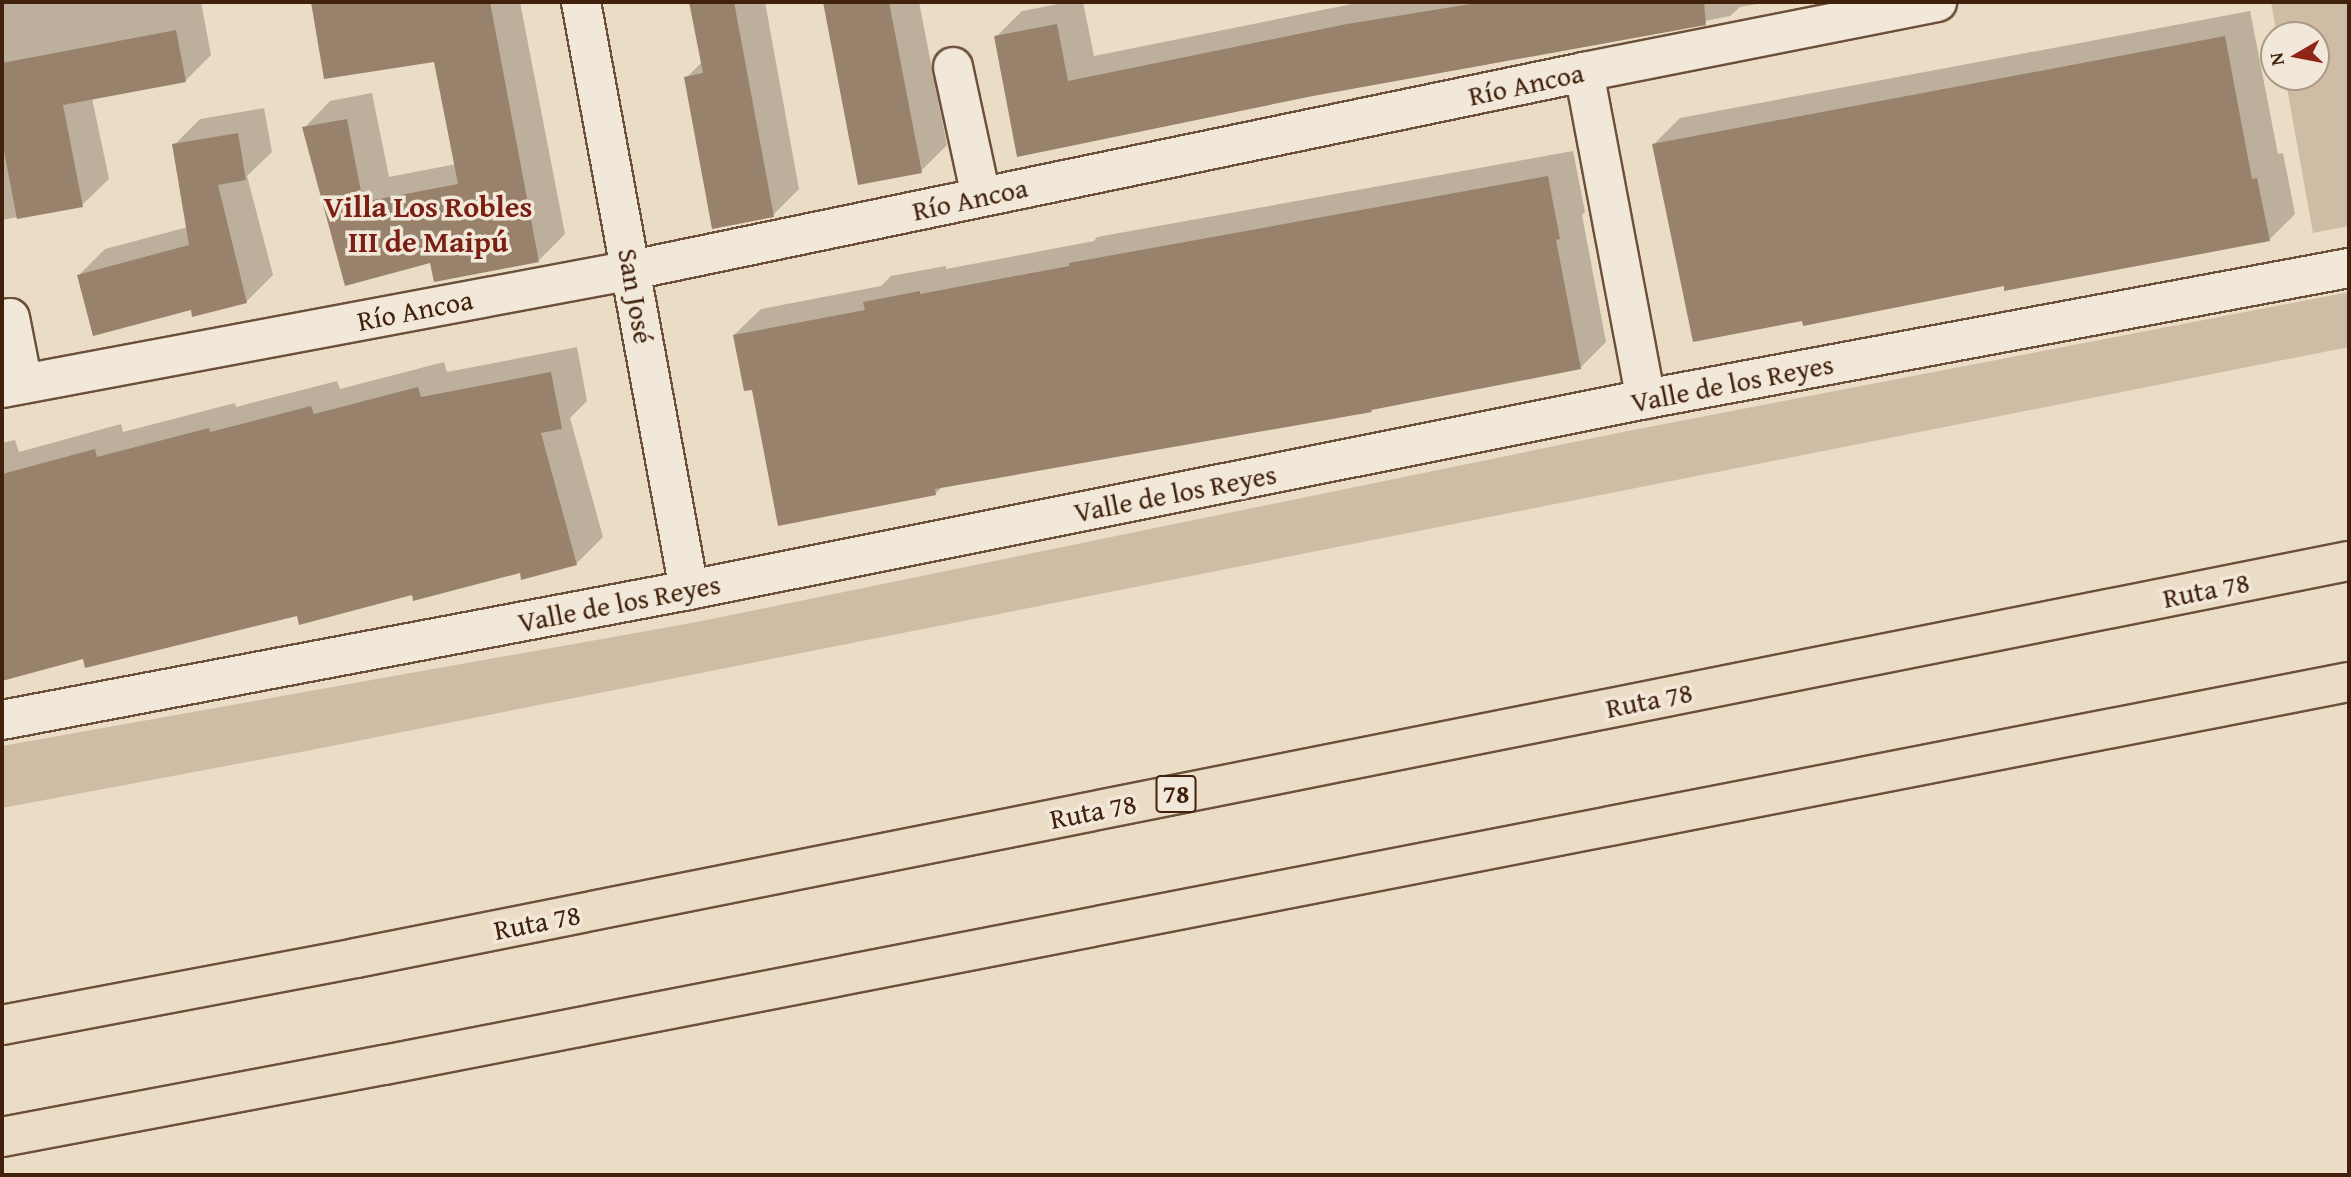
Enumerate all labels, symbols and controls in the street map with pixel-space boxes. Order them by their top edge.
north arrow [2260,21,2330,91]
text: N [2261,51,2291,68]
street label: Río Ancoa [1465,55,1587,113]
street label: Río Ancoa [909,170,1031,228]
district label: Villa Los Robles III de Maipú [324,188,532,258]
street label: San José [611,246,661,346]
street label: Río Ancoa [354,282,476,338]
street label: Valle de los Reyes [1628,347,1836,419]
street label: Valle de los Reyes [1071,457,1279,529]
street label: Ruta 78 [2160,565,2252,615]
street label: Valle de los Reyes [515,567,723,639]
street label: Ruta 78 [1603,675,1695,725]
road number: 78 [1155,772,1197,816]
street label: Ruta 78 [1047,786,1139,836]
street label: Ruta 78 [491,897,583,947]

